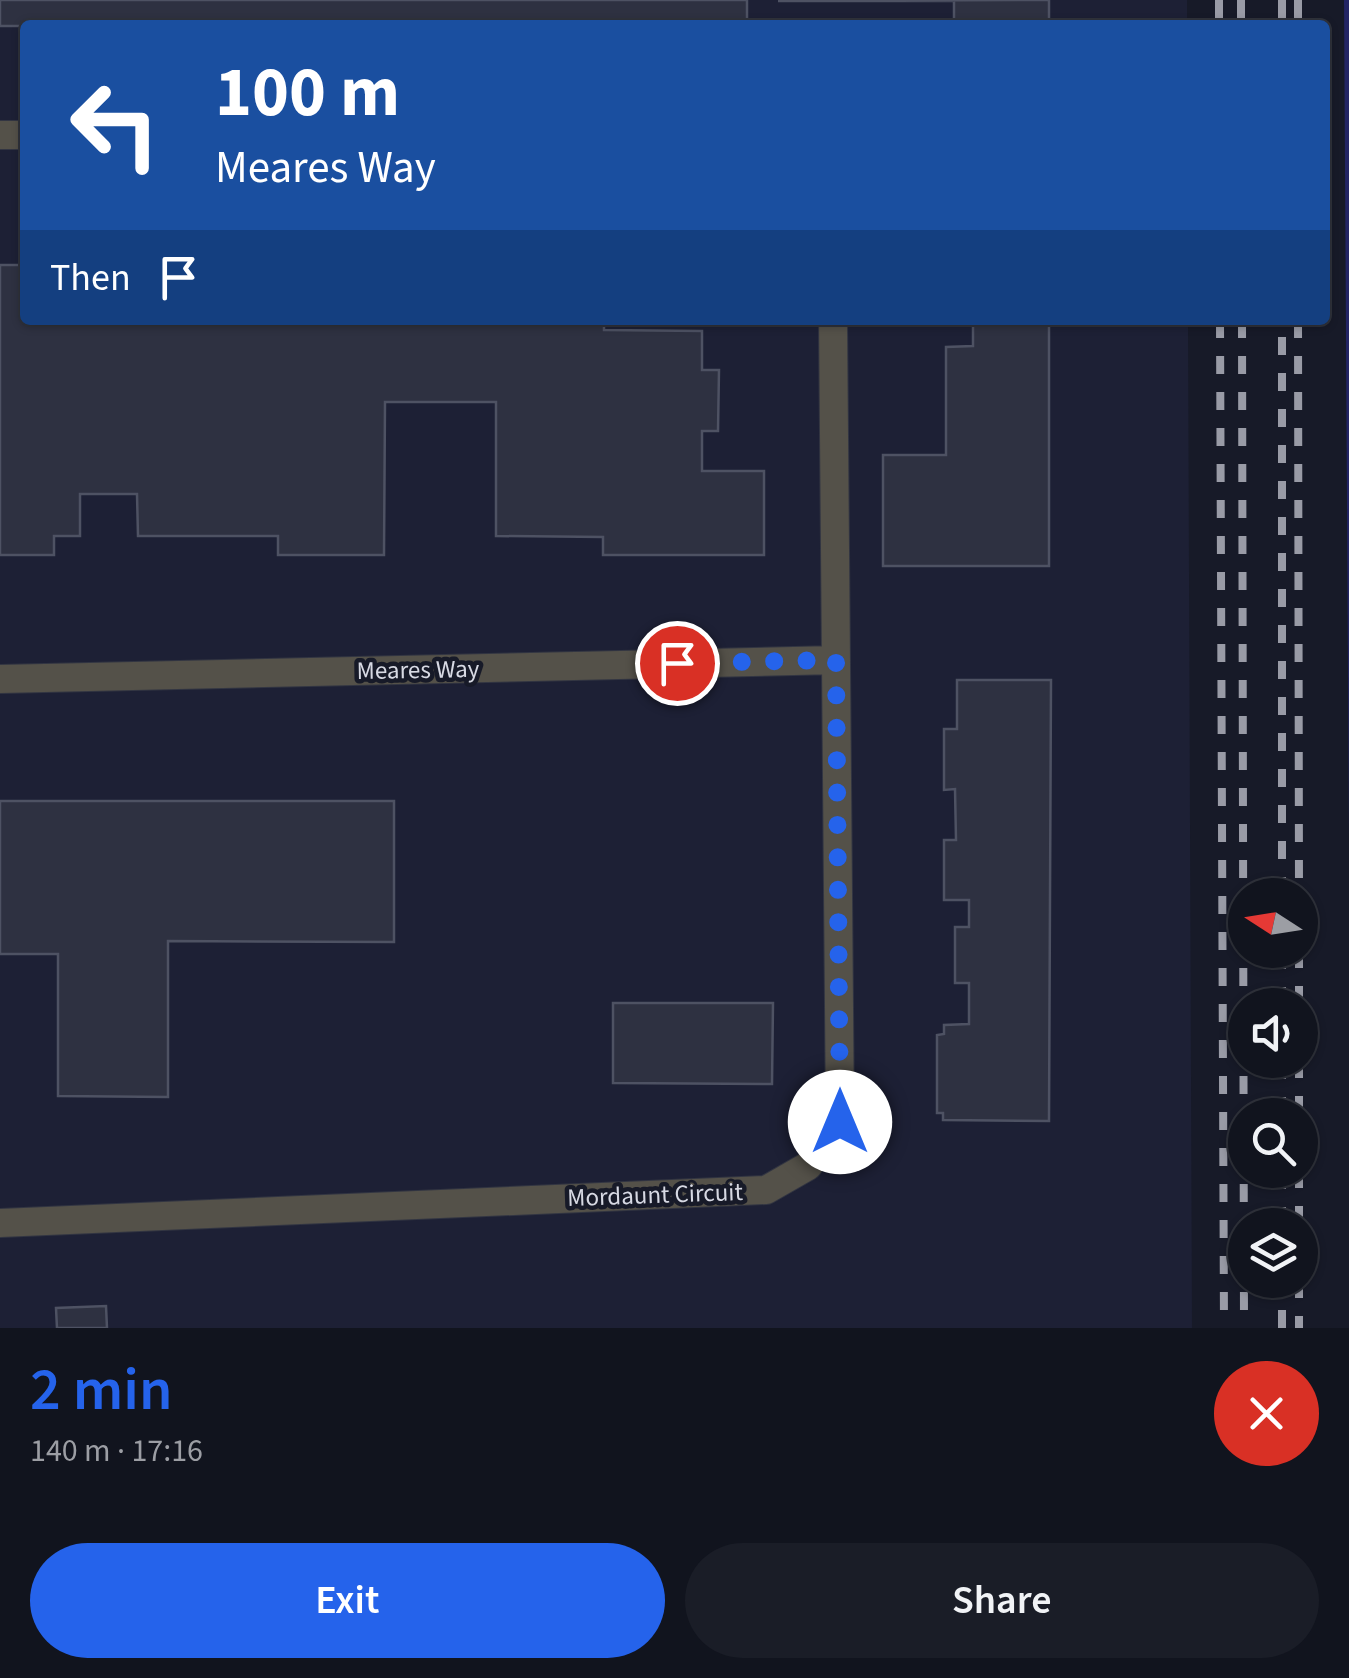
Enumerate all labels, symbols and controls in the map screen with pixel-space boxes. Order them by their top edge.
text: 100 m [215,43,400,143]
icon: left [50,60,180,190]
text: Meares Way [215,136,436,200]
icon: arrive [151,250,206,305]
text: Then [50,251,131,305]
pin [635,621,720,706]
icon: arrive [650,636,705,691]
street label: Meares Way [356,651,480,689]
north arrow [1228,878,1318,968]
map controls [1228,878,1318,1298]
button: sound [1228,988,1318,1078]
position arrow [788,1070,892,1174]
button: search [1228,1098,1318,1188]
street label: Mordaunt Circuit [567,1174,744,1216]
button: layers [1228,1208,1318,1298]
text: 2 min [30,1348,173,1433]
button: close [1214,1361,1319,1466]
text: 140 m · 17:16 [30,1428,203,1474]
button: Exit [30,1543,665,1658]
button: Share [685,1543,1319,1658]

